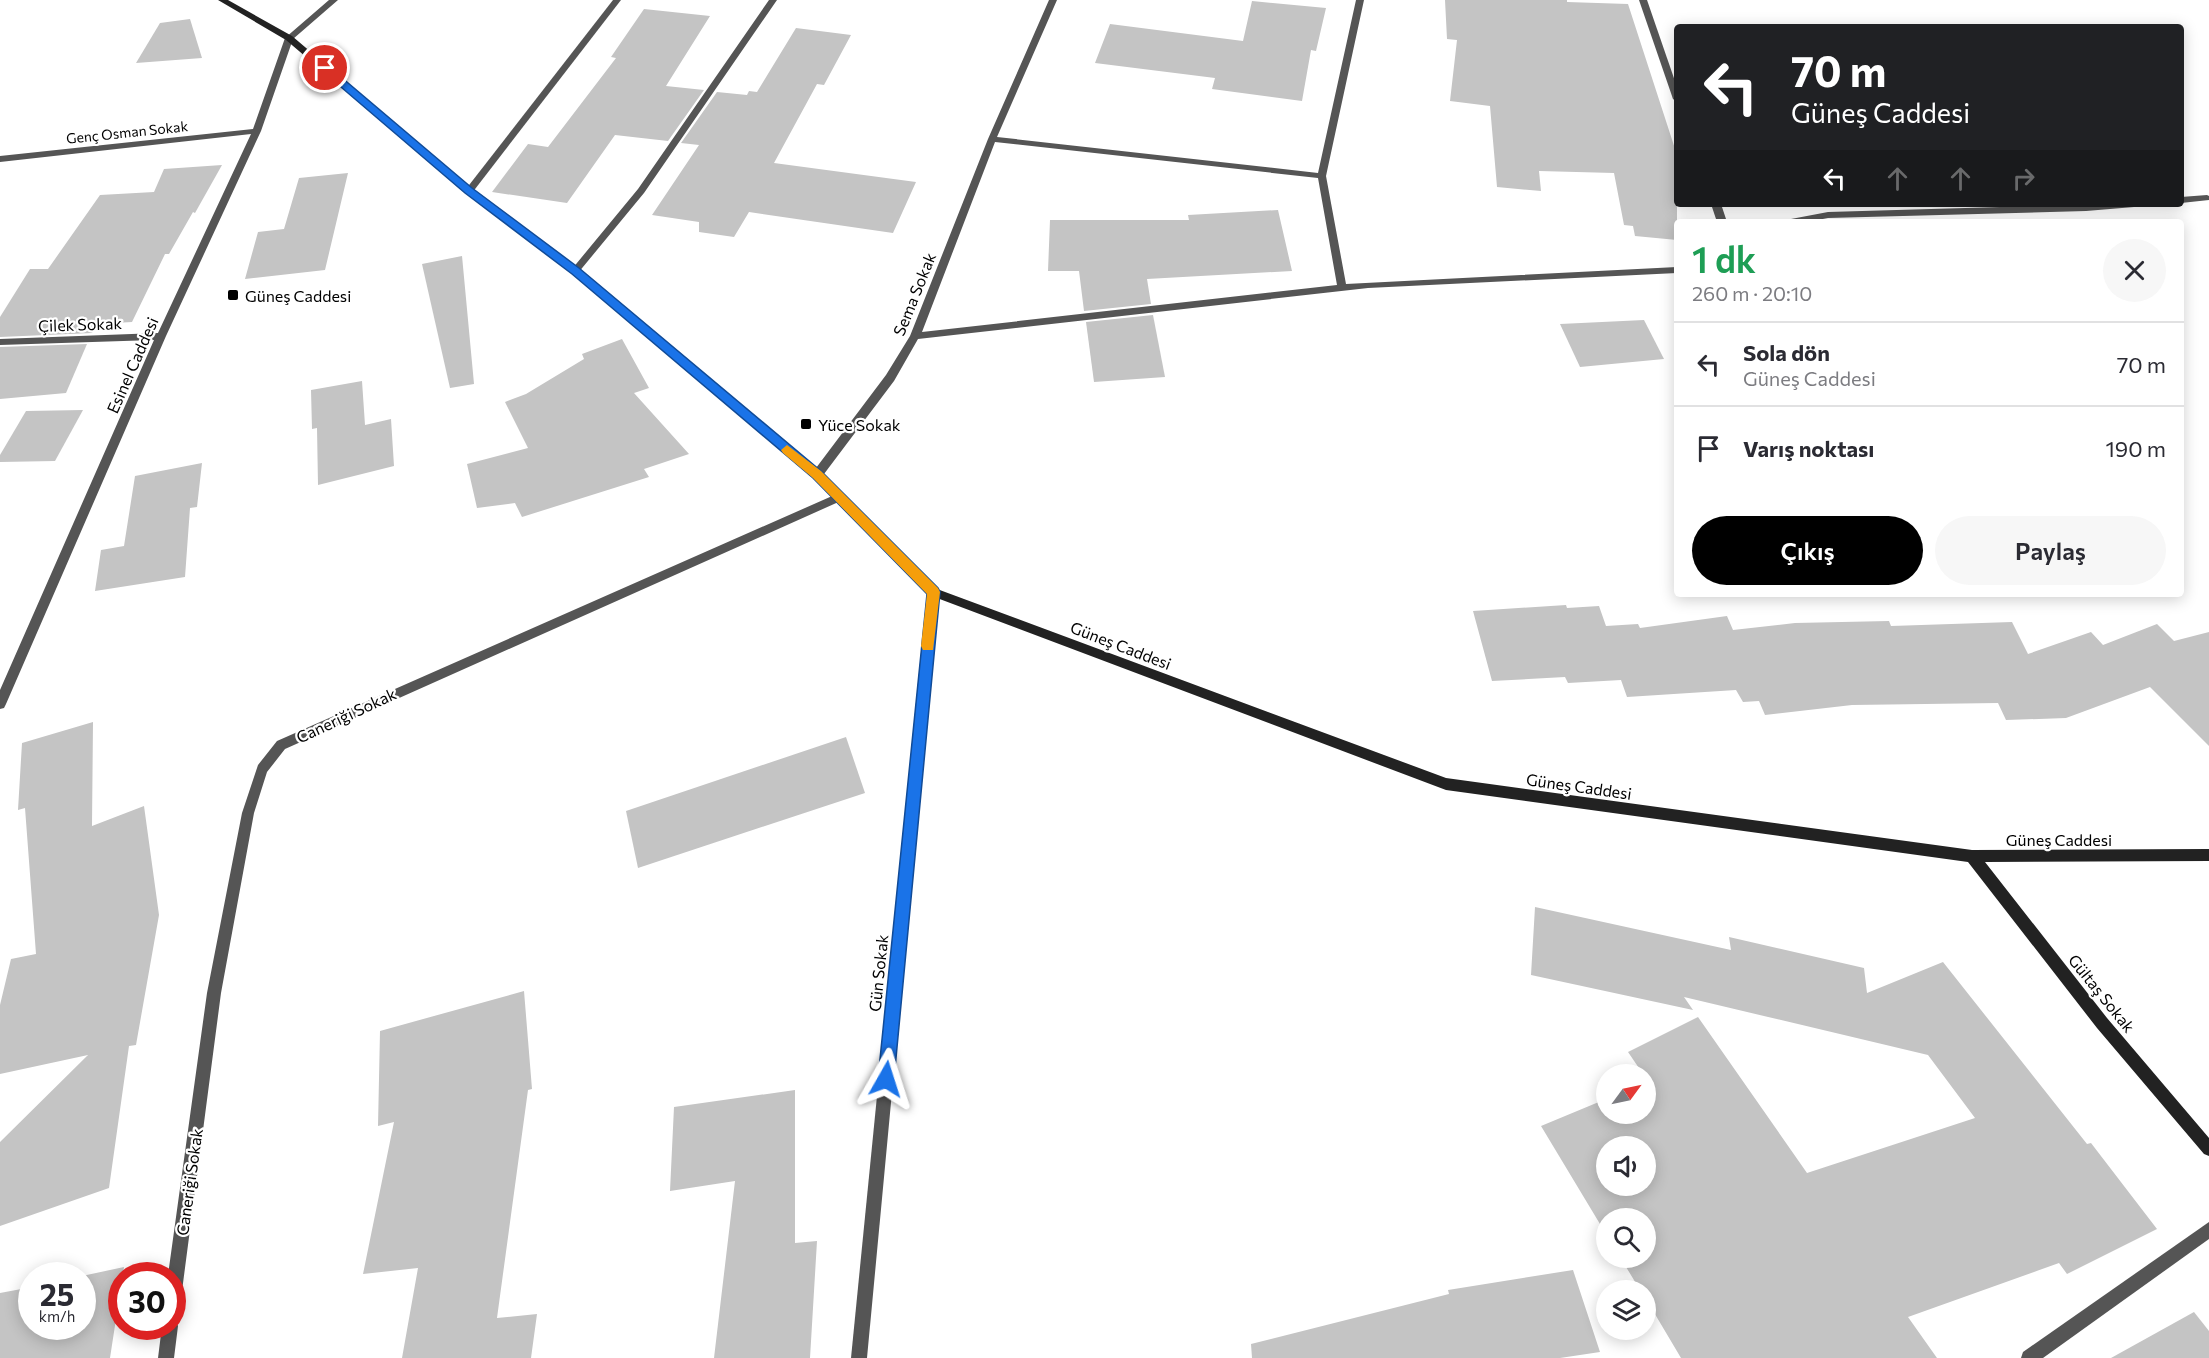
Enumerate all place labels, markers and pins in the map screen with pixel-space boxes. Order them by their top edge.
pin [299,42,350,93]
place label: Güneş Caddesi [245,286,351,305]
marker: Güneş Caddesi [226,288,240,302]
place label: Yüce Sokak [818,415,901,434]
marker: Yüce Sokak [799,417,813,431]

